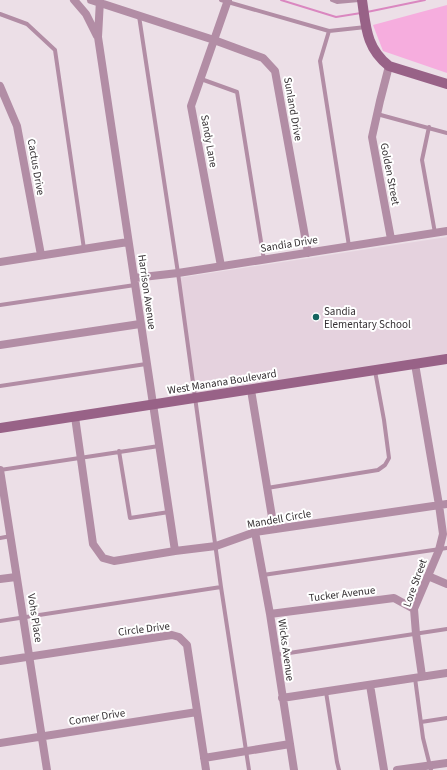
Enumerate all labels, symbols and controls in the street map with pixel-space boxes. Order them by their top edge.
street label: Sunland Drive [280,76,306,143]
street label: Sandy Lane [197,113,221,169]
street label: Cactus Drive [24,138,48,197]
street label: Golden Street [377,142,403,207]
street label: Sandia Drive [259,232,319,256]
street label: Harrison Avenue [134,253,160,331]
place label: Sandia Elementary School [324,304,411,332]
marker: Sandia Elementary School [311,312,321,322]
street label: West Manana Boulevard [166,366,278,398]
street label: Mandell Circle [246,506,313,532]
street label: Lore Street [399,557,431,609]
street label: Tucker Avenue [308,582,377,606]
street label: Vohs Place [24,593,46,644]
street label: Circle Drive [117,618,171,640]
street label: Wicks Avenue [274,618,298,683]
street label: Comer Drive [68,705,127,729]

